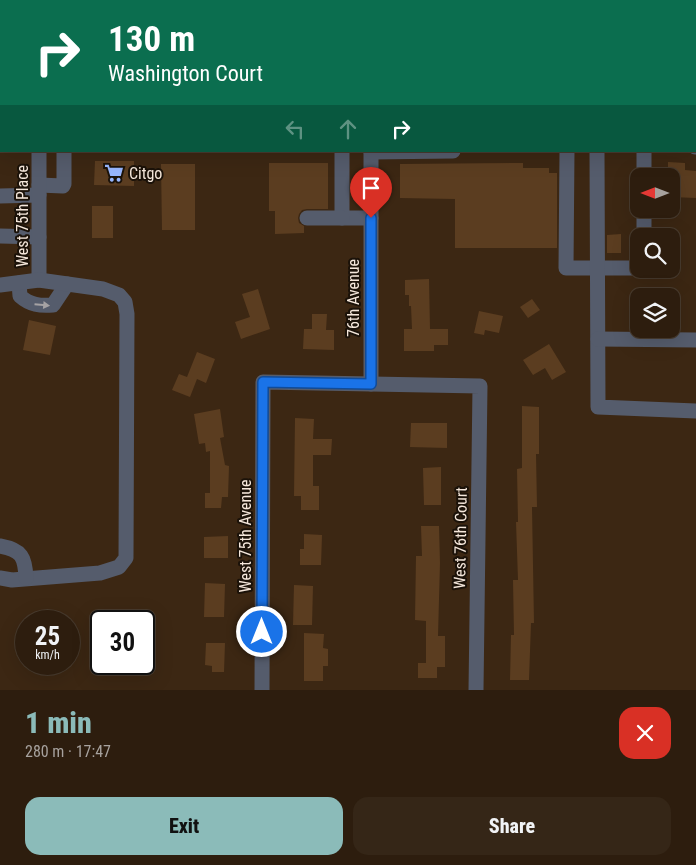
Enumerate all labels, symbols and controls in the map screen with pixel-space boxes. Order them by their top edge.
text: 130 m [108,19,195,60]
icon: right [25,20,90,85]
text: Washington Court [108,61,263,86]
icon: left [281,115,309,143]
icon: ahead [334,115,362,143]
icon: right [387,115,415,143]
supermarket icon: Citgo [103,162,125,184]
place label: Citgo [129,164,162,183]
street label: West 75th Place [13,165,32,267]
pin [350,167,392,218]
north arrow [630,168,680,218]
map controls [630,168,680,338]
icon: arrive [357,174,385,202]
button: search [630,228,680,278]
street label: 76th Avenue [344,259,363,337]
button: layers [630,288,680,338]
one-way arrow [34,301,50,309]
street label: West 75th Avenue [236,479,255,593]
street label: West 76th Court [450,487,471,589]
position arrow [235,605,287,657]
speed limit sign: 30 [90,610,155,675]
text: 25 [35,622,60,651]
text: km/h [35,648,60,662]
text: 1 min [25,705,92,740]
button: close [619,707,671,759]
text: 280 m · 17:47 [25,742,111,761]
button: Exit [25,797,343,855]
button: Share [353,797,671,855]

